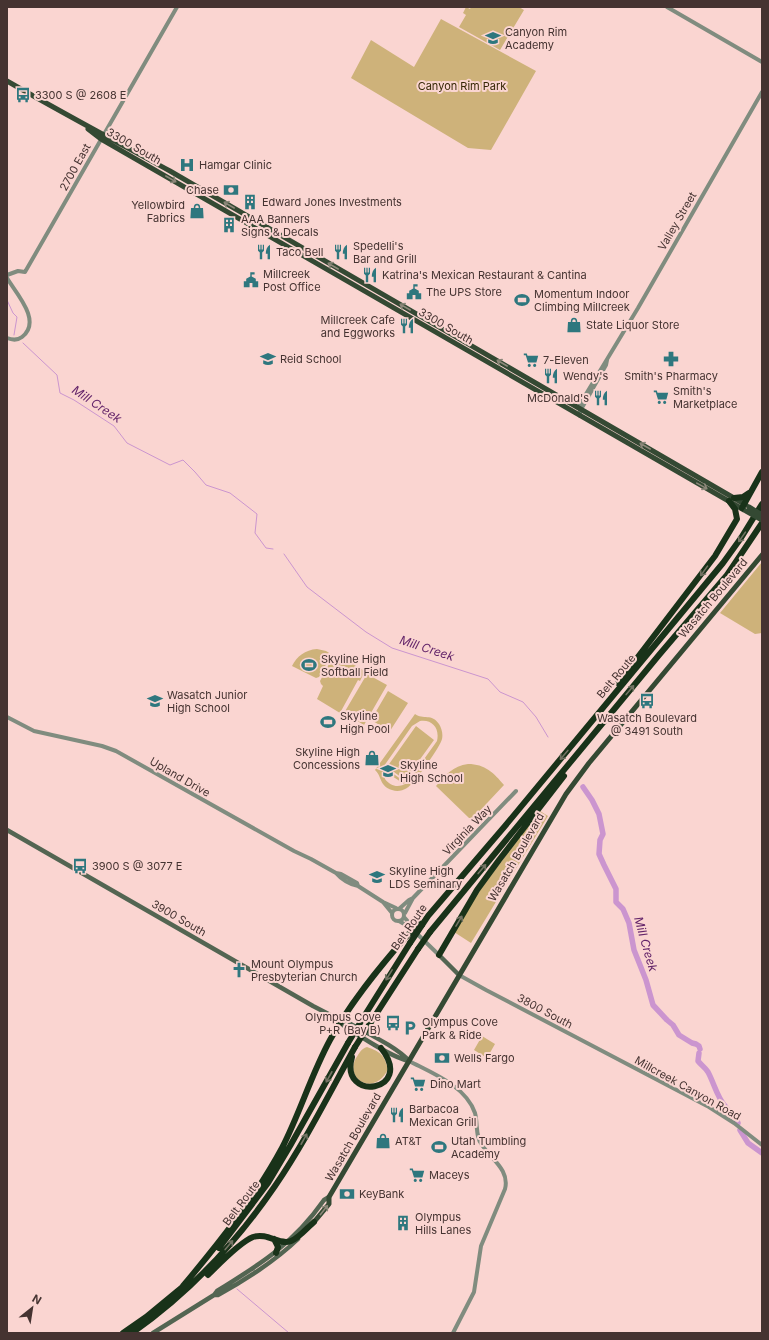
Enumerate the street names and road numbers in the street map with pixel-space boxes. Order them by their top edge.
street label: 3300 South [104,125,164,167]
street label: 2700 East [56,141,94,193]
street label: Valley Street [655,189,700,253]
street label: 3300 South [416,305,476,347]
street label: Wasatch Boulevard [676,555,750,641]
street label: Belt Route [594,651,638,701]
street label: Upland Drive [147,754,213,800]
street label: Virginia Way [440,802,494,858]
street label: Wasatch Boulevard [485,810,547,904]
street label: 3900 South [149,897,209,939]
street label: Belt Route [388,901,430,953]
street label: 3800 South [515,991,575,1031]
street label: Millcreek Canyon Road [632,1053,744,1123]
street label: Wasatch Boulevard [322,1090,384,1184]
street label: Belt Route [219,1178,263,1228]

